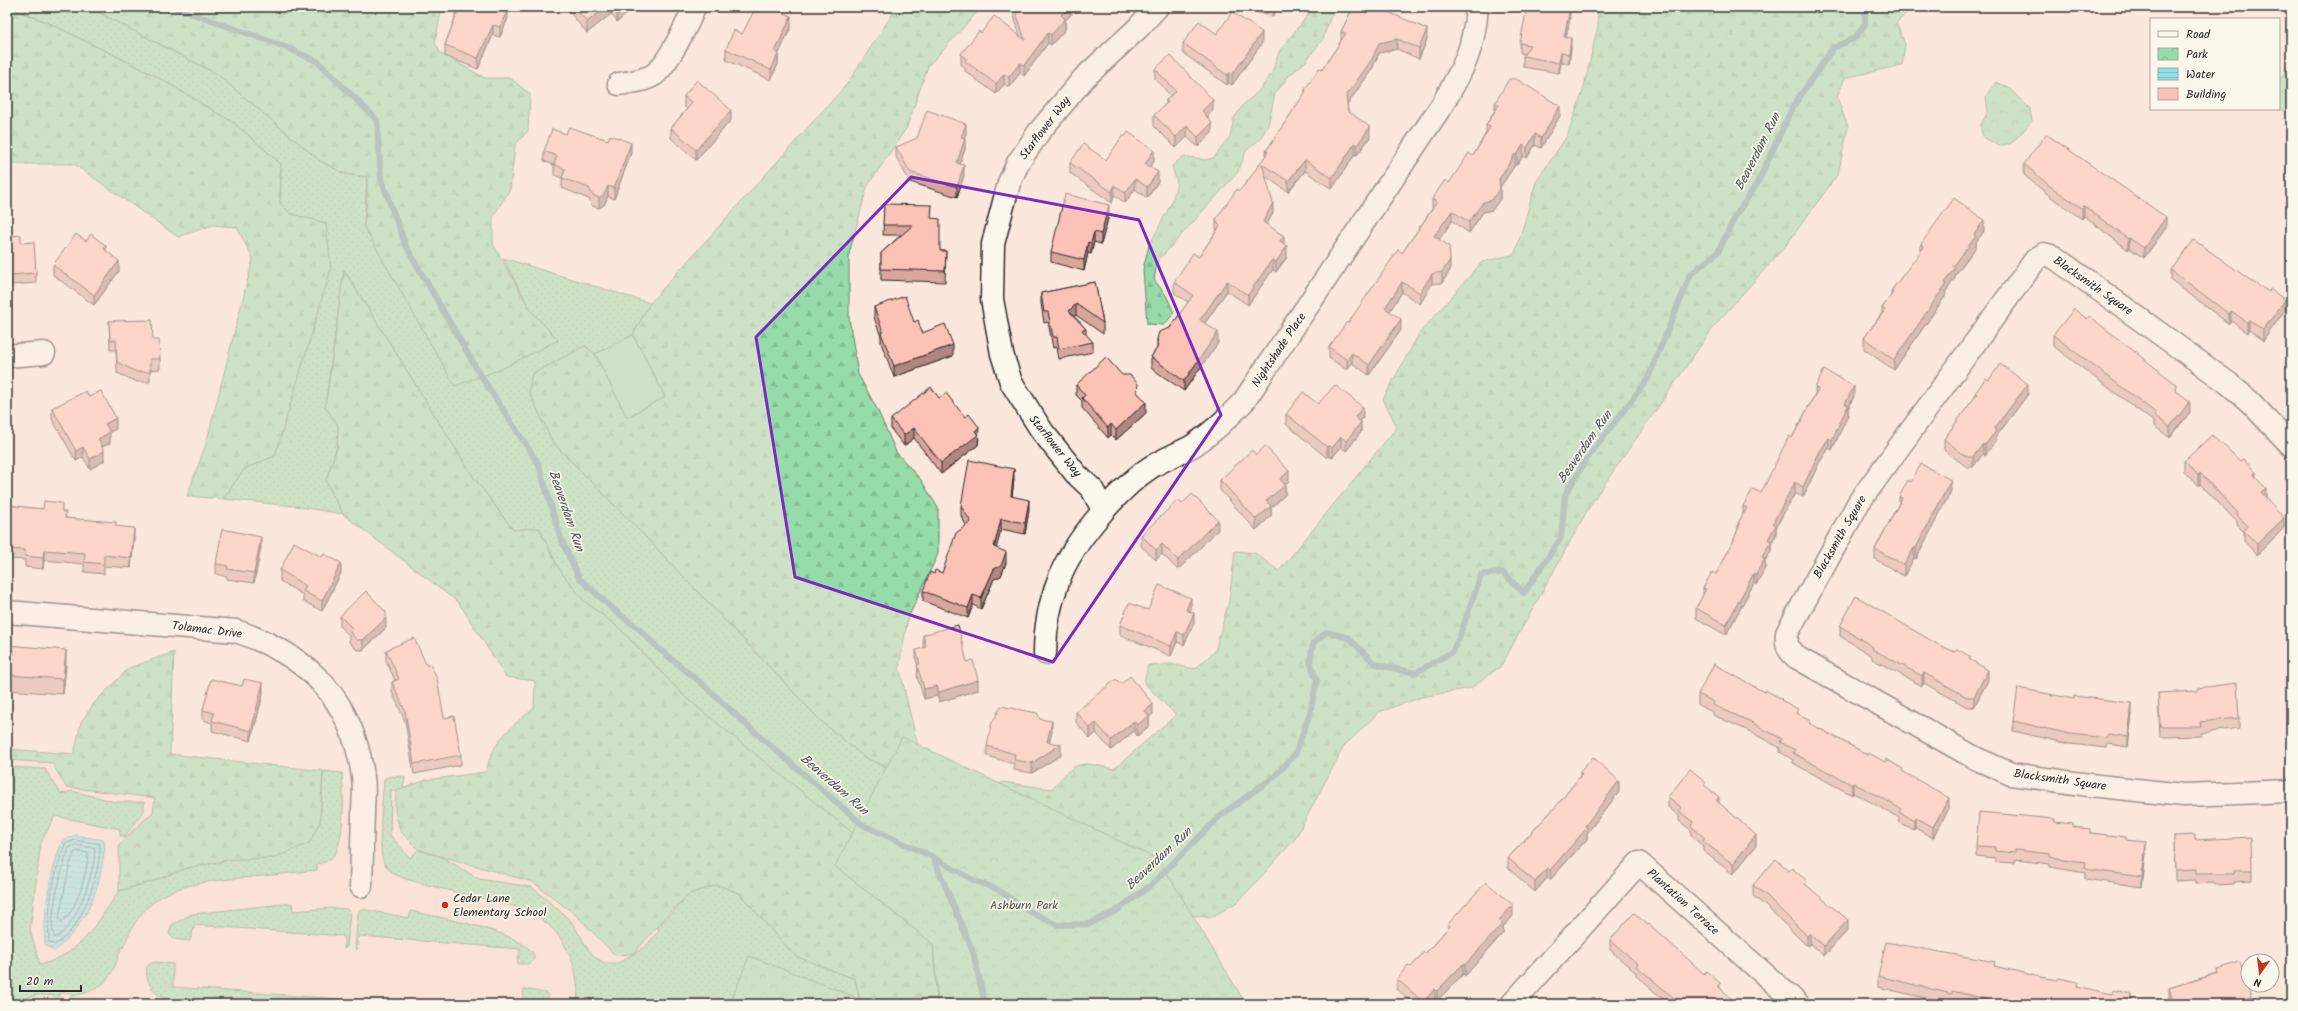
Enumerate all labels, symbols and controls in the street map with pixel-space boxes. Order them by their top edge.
legend [2150,18,2280,110]
text: Road [2186,25,2211,44]
text: Park [2186,45,2208,64]
text: Water [2186,65,2216,84]
text: Building [2186,85,2226,104]
street label: Starflower Way [1015,92,1076,164]
water label: Beaverdam Run [1729,109,1787,195]
street label: Blacksmith Square [2049,251,2137,321]
street label: Nightshade Place [1247,308,1312,391]
water label: Beaverdam Run [1552,405,1619,488]
street label: Starflower Way [1024,411,1086,482]
water label: Beaverdam Run [542,467,590,556]
street label: Blacksmith Square [1808,491,1872,582]
street label: Tolamac Drive [171,616,244,644]
water label: Beaverdam Run [795,749,874,821]
street label: Blacksmith Square [2012,764,2108,796]
water label: Beaverdam Run [1121,822,1198,896]
street label: Plantation Terrace [1642,864,1724,940]
place label: Cedar Lane Elementary School [453,889,546,922]
park label: Ashburn Park [990,896,1058,915]
marker: Cedar Lane Elementary School [440,900,450,910]
north arrow [2240,953,2280,993]
scale bar [20,967,81,993]
text: 20 m [26,972,54,991]
text: N [2252,972,2263,991]

